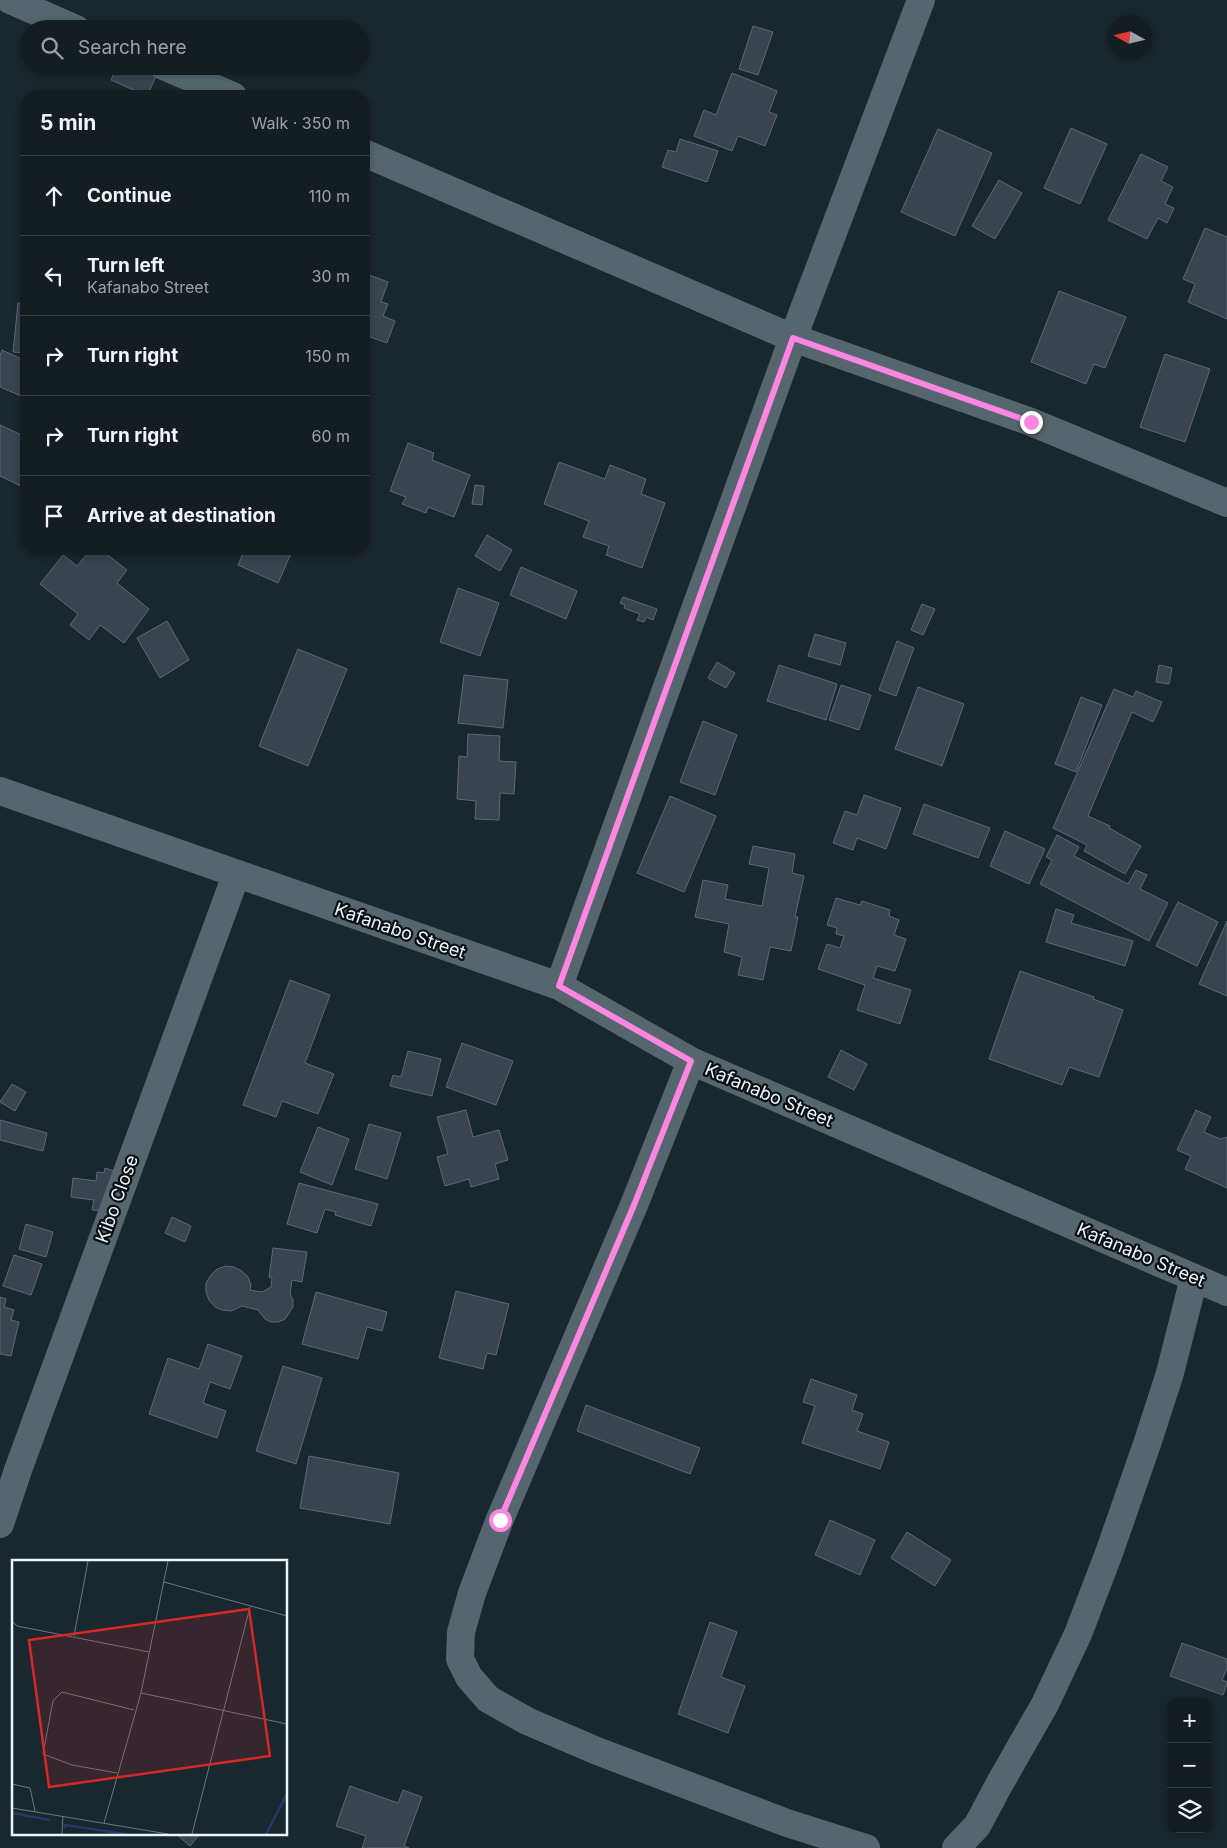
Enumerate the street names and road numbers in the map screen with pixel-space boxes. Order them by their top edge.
street label: Kafanabo Street [332,898,468,963]
street label: Kafanabo Street [702,1058,836,1131]
street label: Kibo Close [91,1152,142,1246]
street label: Kafanabo Street [1074,1218,1208,1291]

